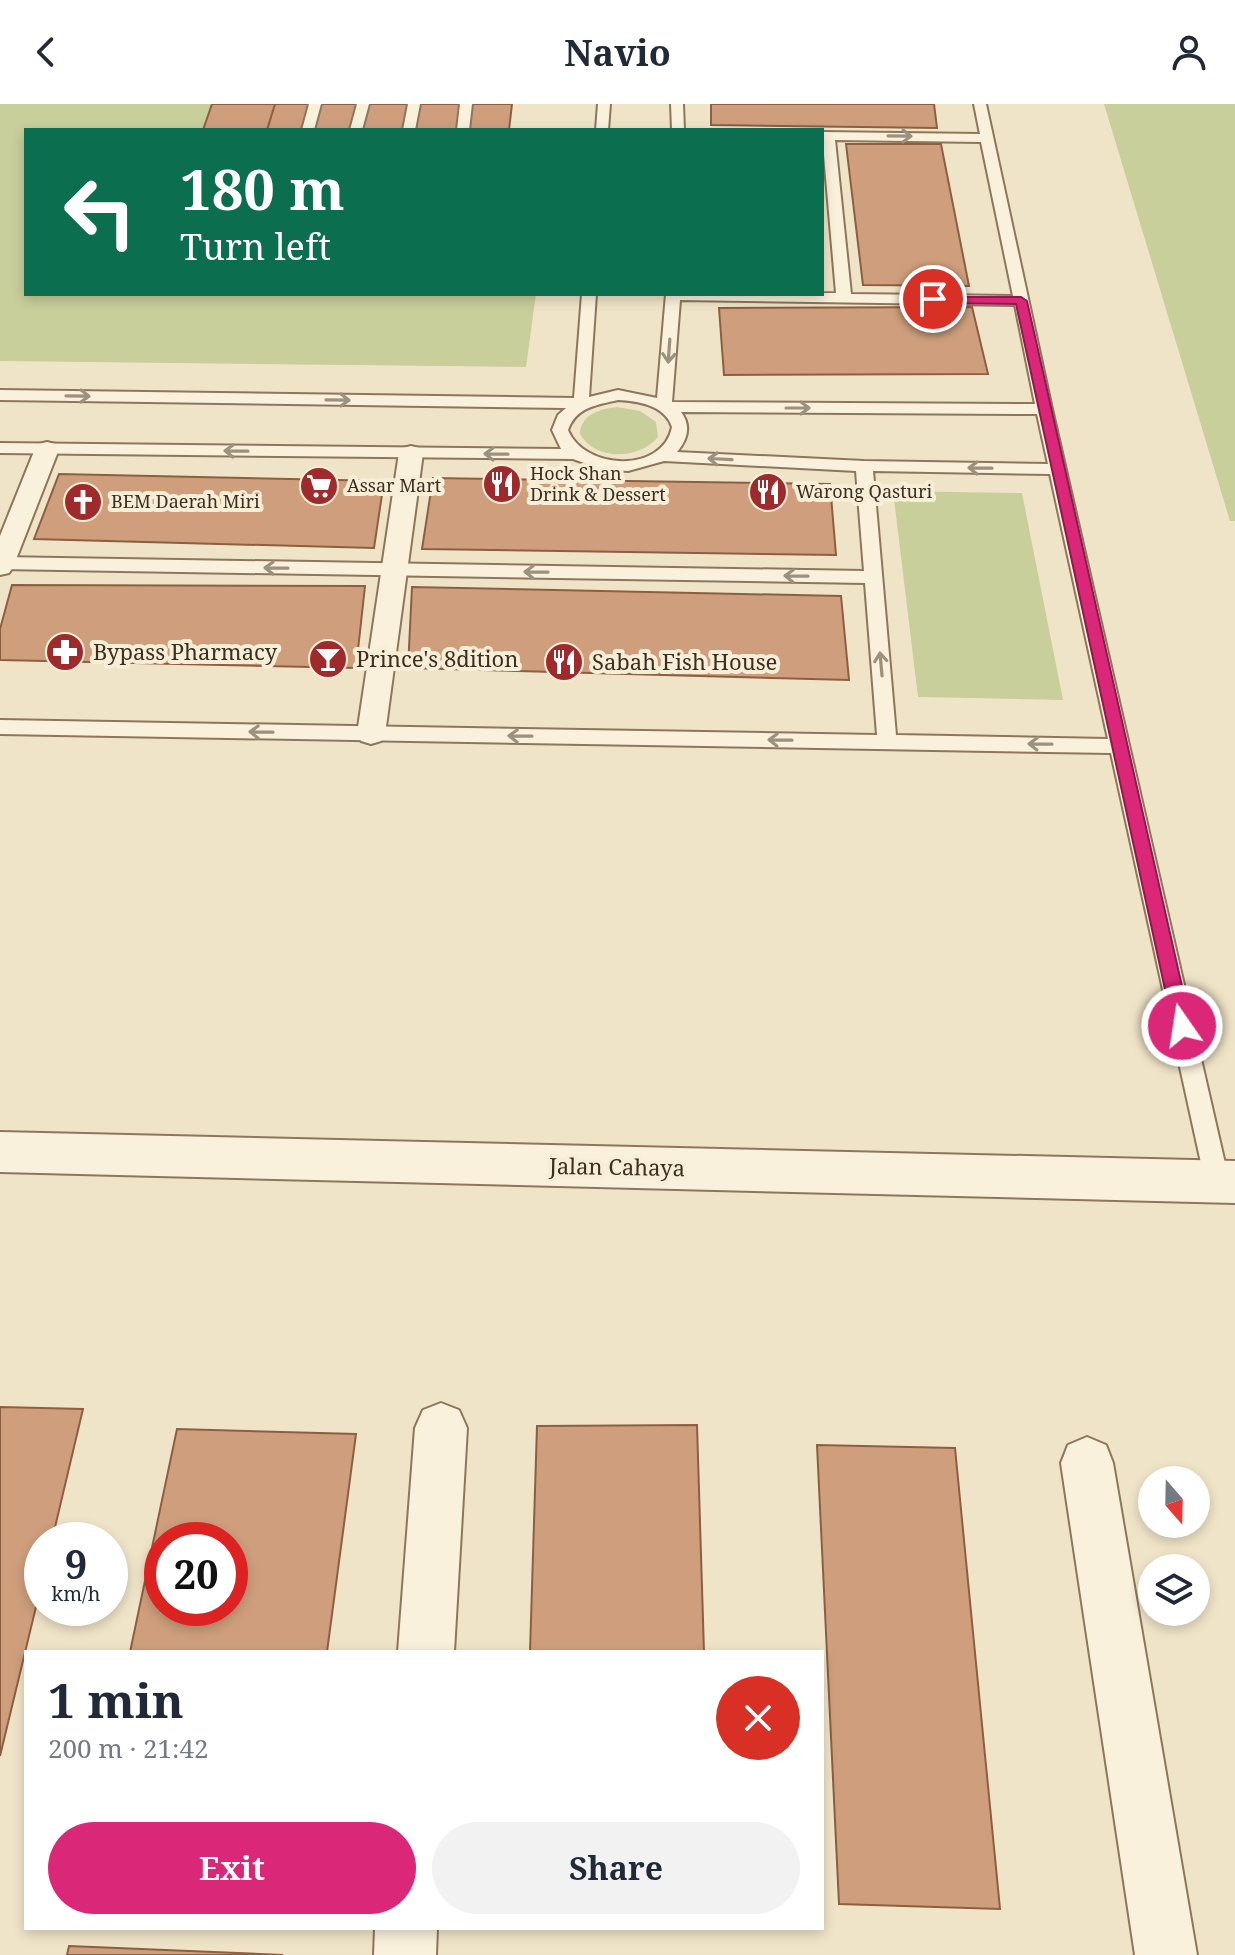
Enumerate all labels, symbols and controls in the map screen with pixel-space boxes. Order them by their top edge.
text: Navio [564,28,671,77]
icon: back [24,30,68,74]
icon: person [1167,30,1211,74]
one-way arrow [886,129,913,144]
text: 180 m [180,150,345,226]
icon: left [48,160,152,264]
text: Turn left [180,222,331,271]
pin [899,265,967,333]
icon: arrive [911,277,955,321]
one-way arrow [661,337,676,364]
one-way arrow [64,389,91,404]
one-way arrow [324,392,351,408]
one-way arrow [784,400,811,416]
one-way arrow [223,443,250,459]
one-way arrow [483,446,510,461]
one-way arrow [707,451,734,466]
one-way arrow [967,460,994,476]
place label: Hock Shan Drink & Dessert [530,461,666,506]
restaurant icon: Hock Shan Drink & Dessert [481,463,523,505]
supermarket icon: Assar Mart [298,465,340,507]
restaurant icon: Warong Qasturi [747,471,789,513]
place label: Assar Mart [347,473,441,497]
place label: Warong Qasturi [796,479,932,503]
church icon: BEM Daerah Miri [62,481,104,523]
place label: BEM Daerah Miri [111,489,260,513]
one-way arrow [263,560,290,576]
one-way arrow [523,564,550,580]
one-way arrow [783,568,810,584]
pharmacy icon: Bypass Pharmacy [44,631,86,673]
place label: Bypass Pharmacy [93,636,278,666]
bar icon: Prince's 8dition [307,638,349,680]
restaurant icon: Sabah Fish House [543,641,585,683]
place label: Prince's 8dition [356,643,518,673]
place label: Sabah Fish House [592,646,777,676]
one-way arrow [873,651,888,678]
one-way arrow [248,724,275,739]
one-way arrow [507,728,534,744]
one-way arrow [767,733,794,748]
one-way arrow [1027,737,1054,752]
position arrow [1140,984,1224,1068]
street label: Jalan Cahaya [548,1150,685,1182]
north arrow [1138,1466,1210,1538]
map controls [1138,1466,1210,1626]
speed limit sign: 20 [144,1522,248,1626]
text: 9 [65,1536,87,1591]
button: layers [1138,1554,1210,1626]
text: km/h [51,1580,101,1607]
text: 1 min [48,1667,184,1732]
button: close [716,1676,800,1760]
text: 200 m · 21:42 [48,1730,209,1766]
button: Exit [48,1822,416,1914]
button: Share [432,1822,800,1914]

